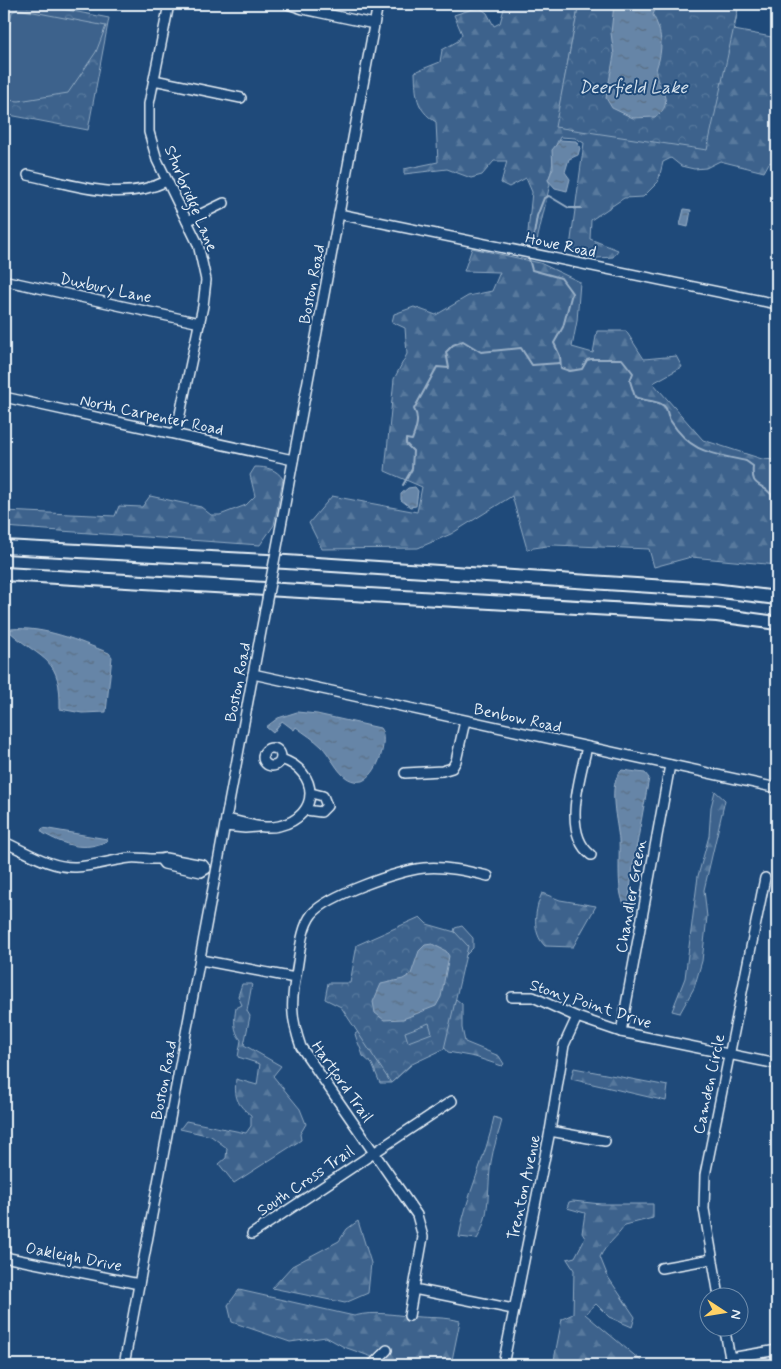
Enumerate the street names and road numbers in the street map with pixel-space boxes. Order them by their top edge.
street label: Sturbridge Lane [158,142,222,255]
street label: Howe Road [523,228,598,263]
street label: Boston Road [294,243,330,326]
street label: Duxbury Lane [58,268,154,308]
street label: North Carpenter Road [78,390,225,441]
street label: Boston Road [220,641,256,724]
street label: Benbow Road [472,699,564,738]
street label: Chandler Green [611,837,652,955]
street label: Stony Point Drive [527,975,654,1034]
street label: Camden Circle [689,1032,730,1136]
street label: Hartford Trail [304,1037,378,1128]
street label: Boston Road [146,1039,182,1122]
street label: Trenton Avenue [503,1132,546,1242]
street label: South Cross Trail [253,1141,359,1221]
street label: Oakleigh Drive [24,1238,124,1277]

